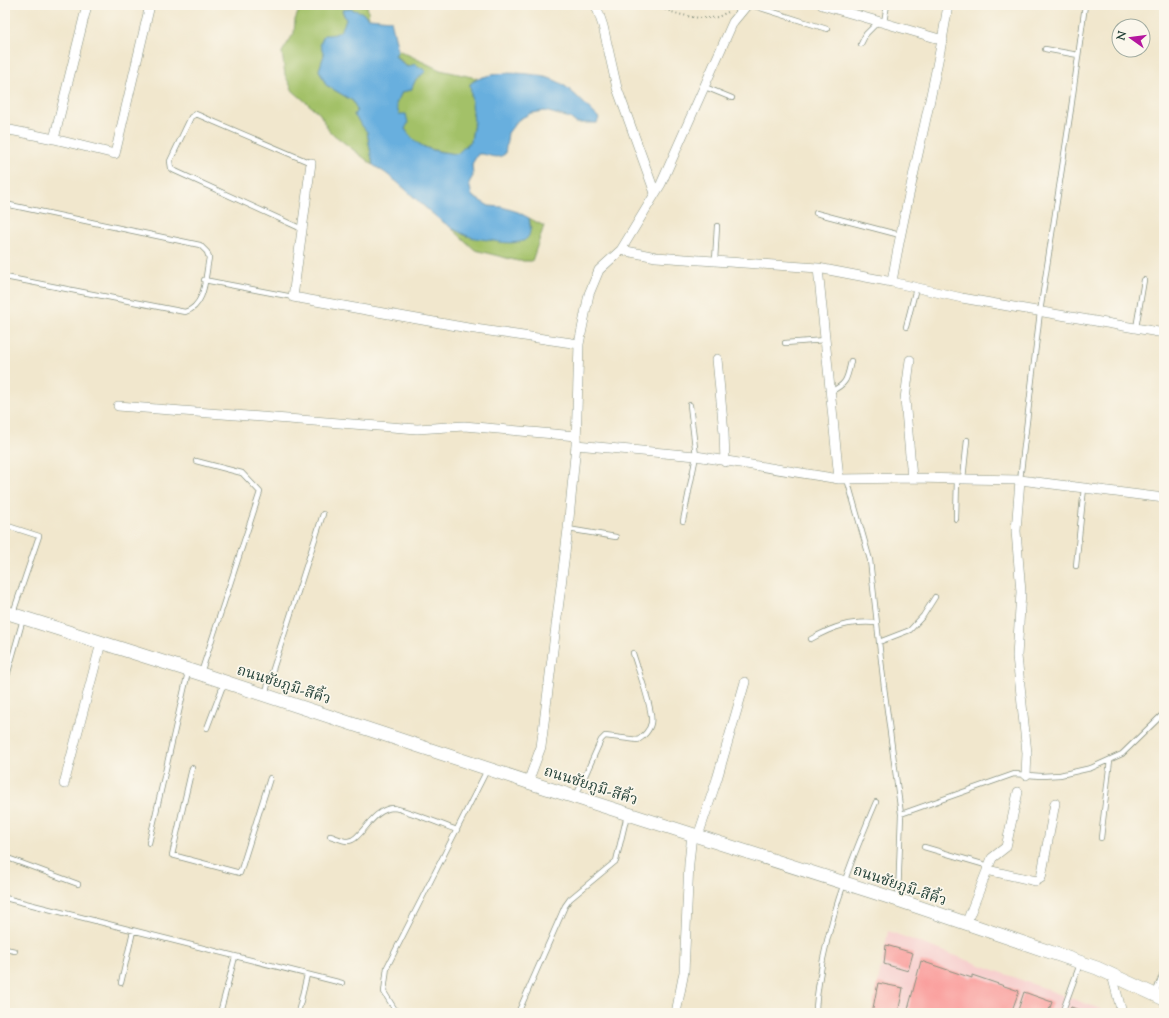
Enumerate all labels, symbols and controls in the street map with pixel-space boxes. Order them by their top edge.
north arrow [1111,18,1151,58]
text: N [1113,29,1131,43]
street label: ถนนชัยภูมิ-สีคิ้ว [234,659,334,710]
street label: ถนนชัยภูมิ-สีคิ้ว [541,760,641,811]
street label: ถนนชัยภูมิ-สีคิ้ว [850,859,950,912]

